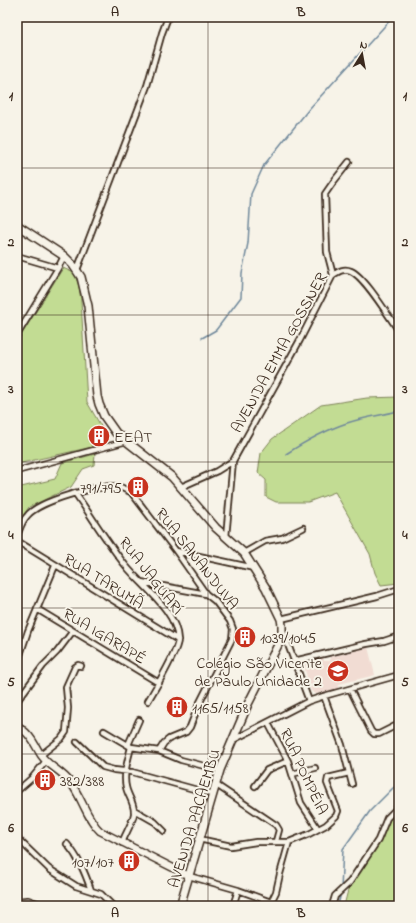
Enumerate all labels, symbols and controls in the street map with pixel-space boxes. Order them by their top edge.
text: A [111,3,119,22]
text: B [296,3,306,22]
north arrow [342,34,382,74]
text: N [359,37,369,54]
text: 1 [9,87,14,106]
text: 1 [403,87,408,106]
text: 2 [7,233,15,252]
text: 2 [401,233,409,252]
street label: AVENIDA EMMA GOSSNER [226,268,334,438]
text: 3 [7,380,14,399]
text: 3 [401,380,408,399]
building icon: EEAT [86,423,112,449]
place label: EEAT [114,426,152,450]
building icon: 791/795 [125,474,151,500]
place label: 791/795 [80,477,122,501]
street label: RUA SANANDUVA [149,503,244,615]
text: 4 [7,526,14,545]
text: 4 [401,526,408,545]
street label: RUA JAGUARÍ [112,532,189,620]
street label: RUA TARUMÃ [59,548,148,616]
street label: RUA IGARAPÉ [58,602,150,671]
building icon: 1039/1045 [232,624,258,650]
place label: 1039/1045 [260,627,316,651]
place label: Colégio São Vicente de Paulo Unidade 2 [194,652,323,694]
school or university icon: Colégio São Vicente de Paulo Unidade 2 [325,658,351,684]
text: 5 [7,673,15,692]
text: 5 [401,673,409,692]
building icon: 1165/1158 [164,694,190,720]
place label: 1165/1158 [192,697,249,721]
street label: RUA POMPÉIA [273,725,334,819]
street label: AVENIDA PACAEMBU [162,746,227,891]
building icon: 382/388 [32,767,58,793]
place label: 382/388 [60,770,104,794]
text: 6 [7,819,14,838]
text: 6 [401,819,408,838]
building icon: 107/107 [116,848,142,874]
place label: 107/107 [72,851,114,875]
text: A [111,904,119,923]
text: B [296,904,306,923]

